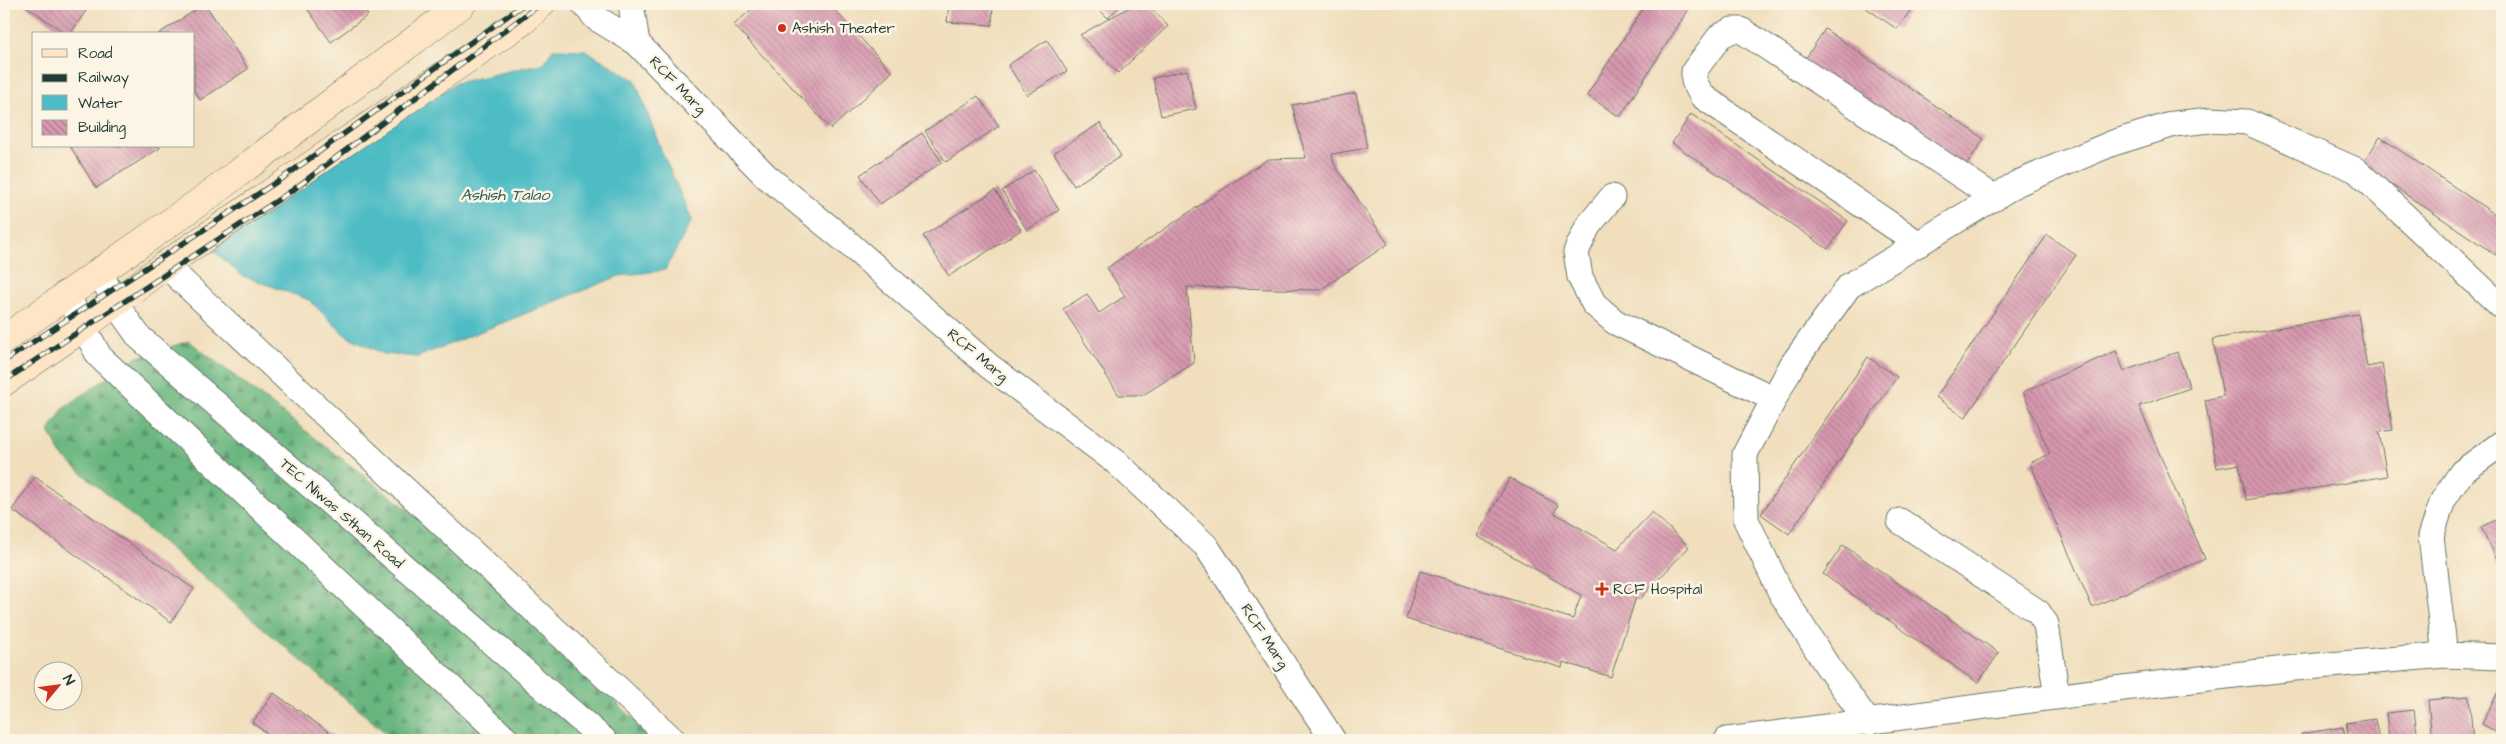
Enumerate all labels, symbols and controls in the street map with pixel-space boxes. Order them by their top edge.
place label: Ashish Theater [792,18,895,39]
marker: Ashish Theater [776,22,788,34]
legend [32,32,195,148]
text: Road [78,43,113,64]
street label: RCF Marg [644,52,711,120]
text: Railway [78,67,129,89]
text: Water [78,93,122,114]
text: Building [78,117,126,139]
water label: Ashish Talao [461,184,550,206]
street label: RCF Marg [942,324,1013,388]
street label: TEC Niwas Sthan Road [275,453,409,574]
place label: RCF Hospital [1613,579,1702,600]
marker: RCF Hospital [1595,582,1609,596]
street label: RCF Marg [1235,600,1294,674]
north arrow [32,662,82,712]
text: N [58,671,79,689]

